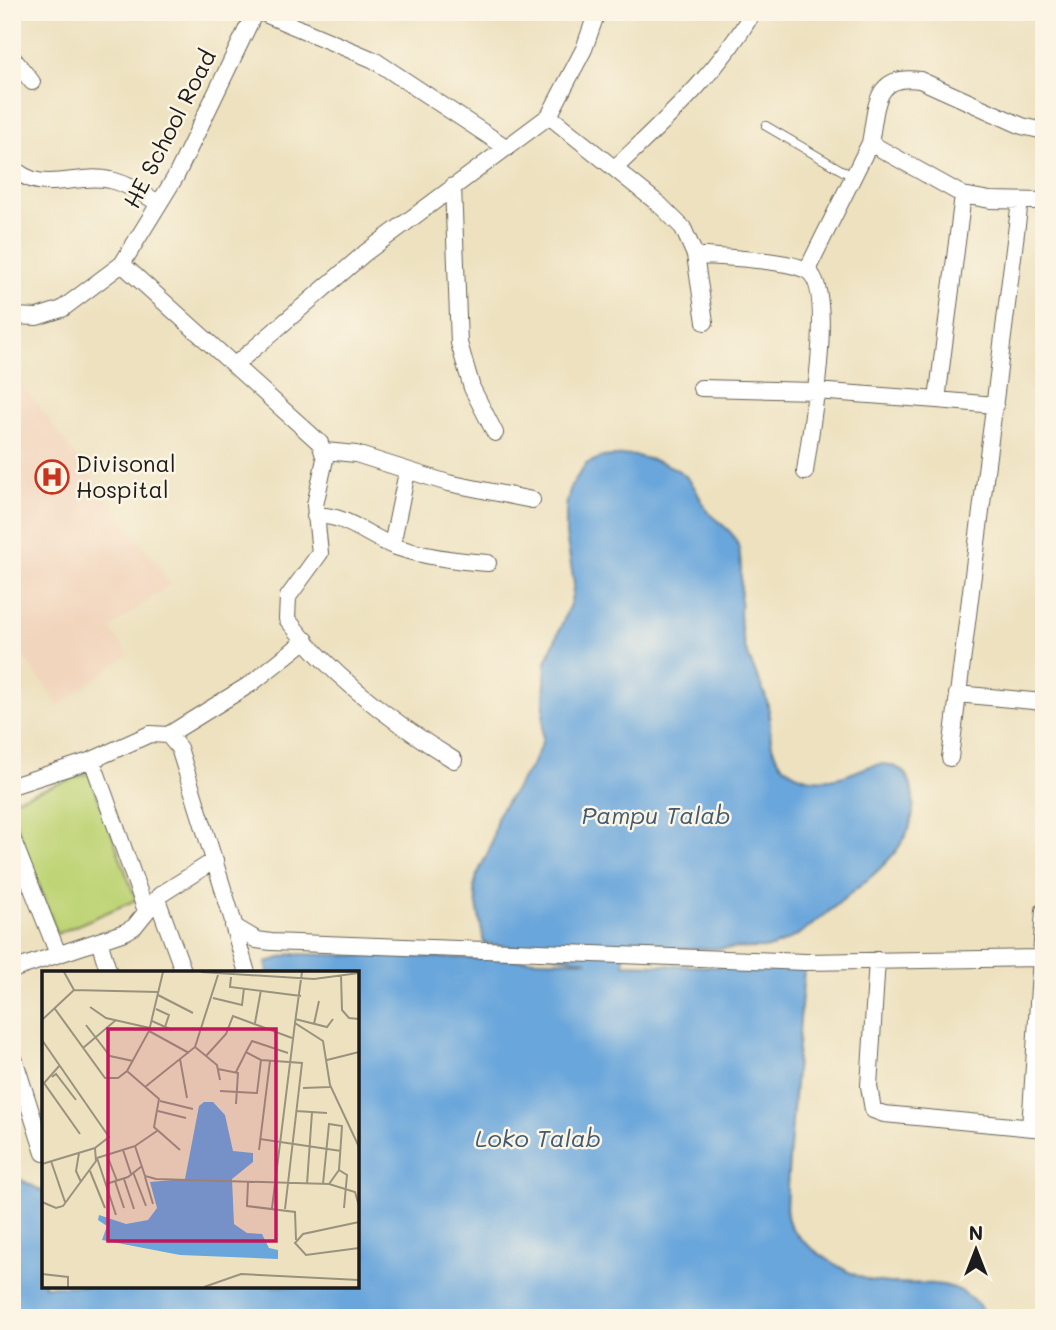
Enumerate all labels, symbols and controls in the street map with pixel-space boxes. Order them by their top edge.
street label: HE School Road [116,44,222,213]
place label: Divisonal Hospital [76,448,176,504]
hospital icon: Divisonal Hospital [33,458,71,496]
water label: Pampu Talab [582,799,730,830]
inset map [42,971,359,1288]
water label: Loko Talab [475,1122,601,1153]
north arrow [940,1214,1010,1284]
text: N [969,1220,983,1245]

